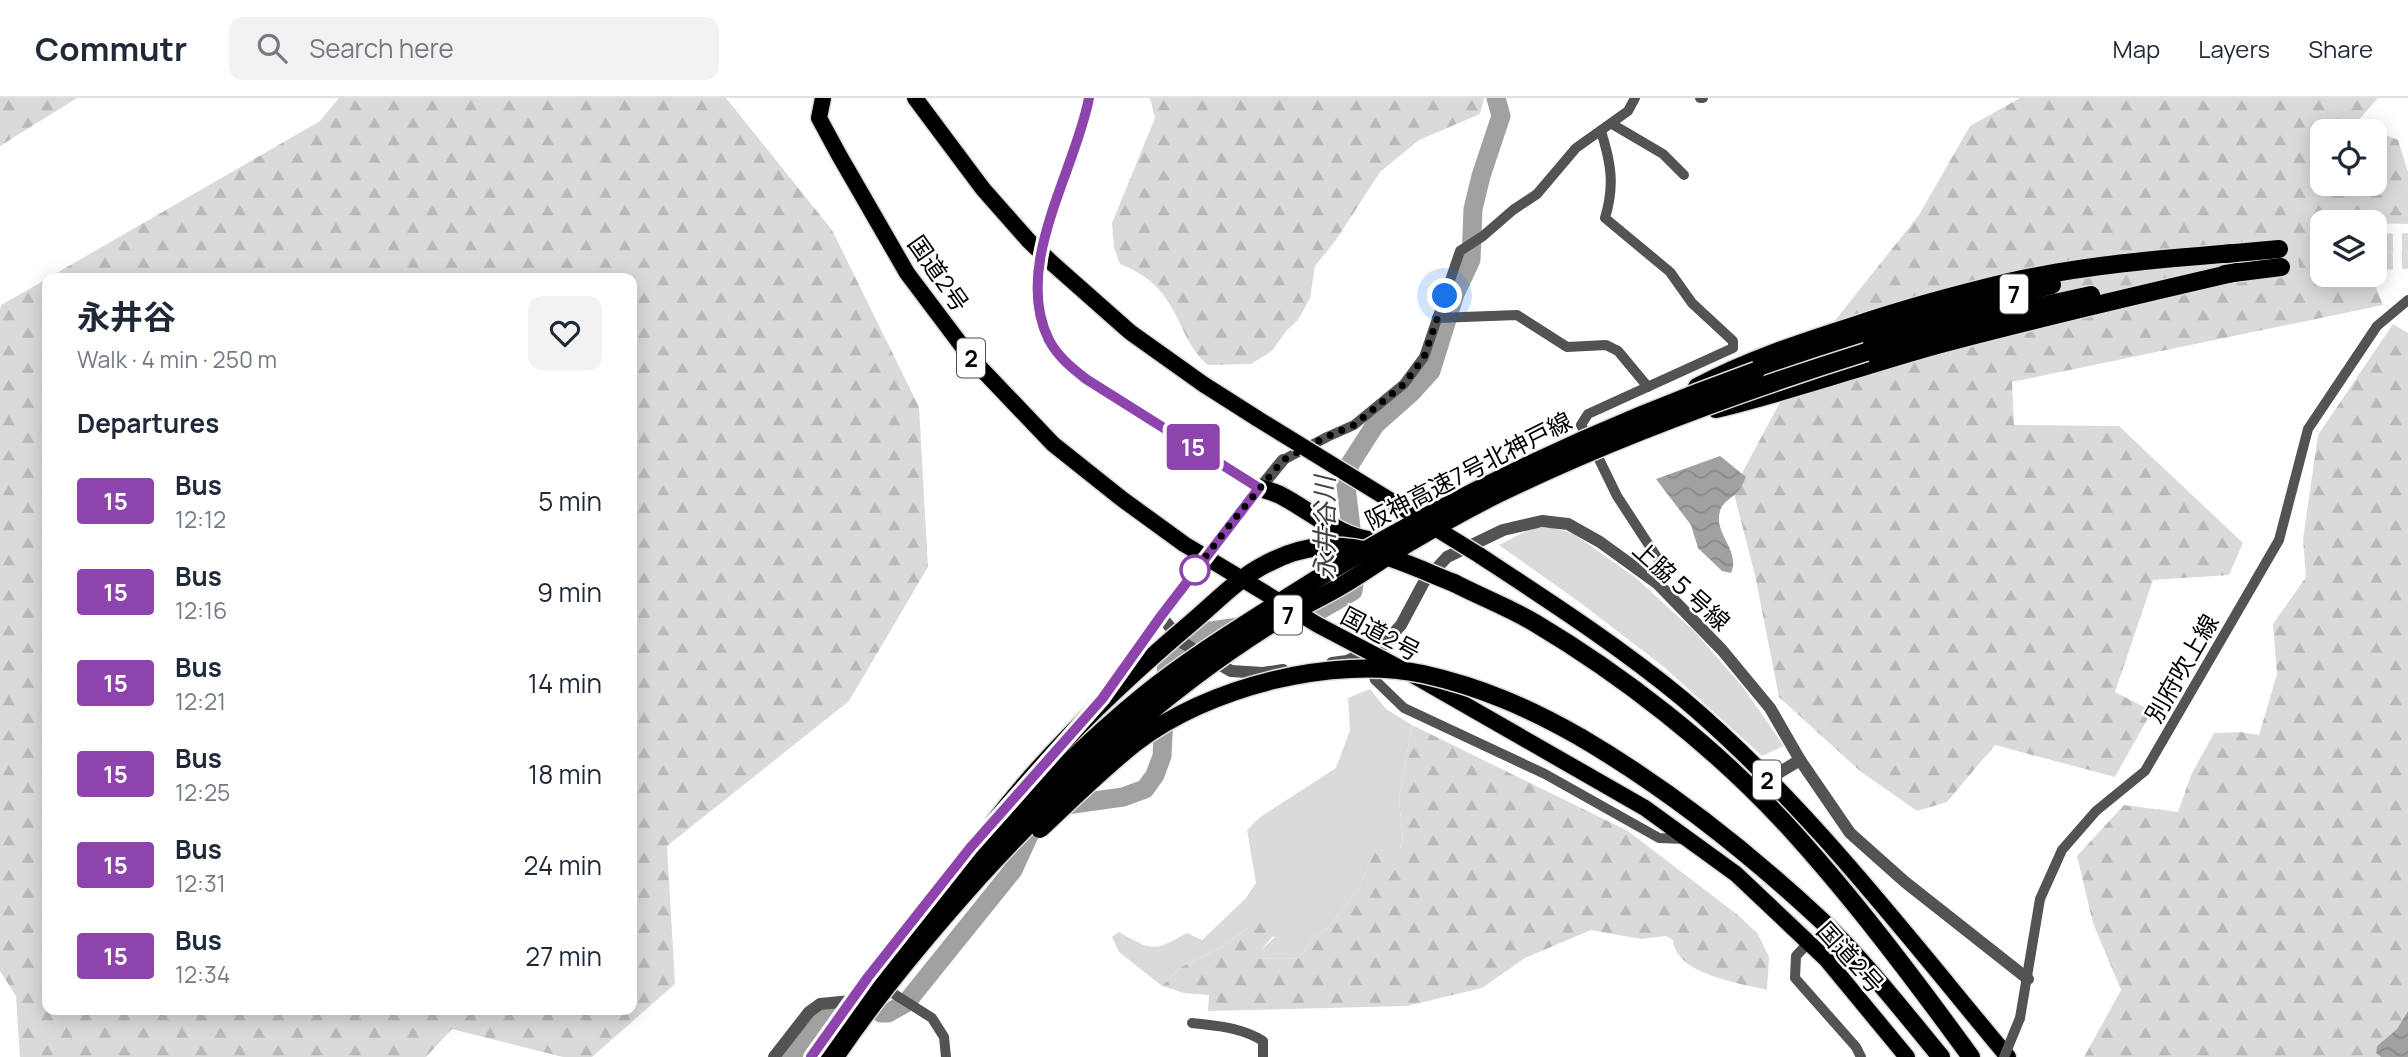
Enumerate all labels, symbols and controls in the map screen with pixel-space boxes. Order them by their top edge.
search box [229,17,719,80]
text: Commutr [35,26,187,71]
icon: search [253,29,291,67]
text: Search here [309,30,454,66]
text: Map [2113,32,2160,65]
text: Layers [2198,32,2270,65]
text: Share [2308,32,2373,65]
map controls [2310,119,2387,287]
button: locate [2310,119,2387,196]
button: layers [2310,210,2387,287]
street label: 国道2号 [901,228,977,318]
road number: 7 [2000,274,2028,314]
your location [1427,278,1462,313]
text: 永井谷 [77,294,176,339]
button: heart [528,296,602,370]
road number: 2 [957,339,985,378]
text: Walk · 4 min · 250 m [77,343,277,375]
street label: 阪神高速7号北神戸線 [1359,404,1577,536]
text: Departures [77,405,219,441]
line badge: 15 [1162,424,1224,470]
text: 15 [1181,430,1205,463]
text: Bus [175,467,222,503]
water label: 永井谷川 [1306,473,1342,580]
text: 5 min [538,483,602,519]
text: 15 [103,484,128,517]
text: 12:12 [175,503,226,535]
street label: 上脇５号線 [1626,533,1738,637]
unlabelled marker [1180,555,1210,585]
text: Bus [175,558,222,594]
text: 9 min [537,574,602,610]
text: 15 [103,575,128,608]
text: 12:16 [175,594,227,626]
road number: 7 [1274,596,1302,635]
street label: 国道2号 [1335,598,1427,668]
street label: 別府吹上線 [2137,608,2225,728]
text: Bus [175,649,222,685]
text: 14 min [528,665,602,701]
text: 15 [103,666,128,699]
text: 12:21 [175,685,226,717]
text: Bus [175,740,222,776]
text: 18 min [528,756,602,792]
text: 15 [103,757,128,790]
road number: 2 [1753,760,1781,800]
text: 12:25 [175,776,230,808]
text: Bus [175,831,222,867]
text: 24 min [524,847,602,883]
text: 15 [103,848,128,881]
text: 12:31 [175,867,226,899]
street label: 国道2号 [1810,914,1892,1000]
text: Bus [175,922,222,958]
text: 27 min [525,938,602,974]
text: 15 [103,939,128,972]
text: 12:34 [175,958,230,990]

